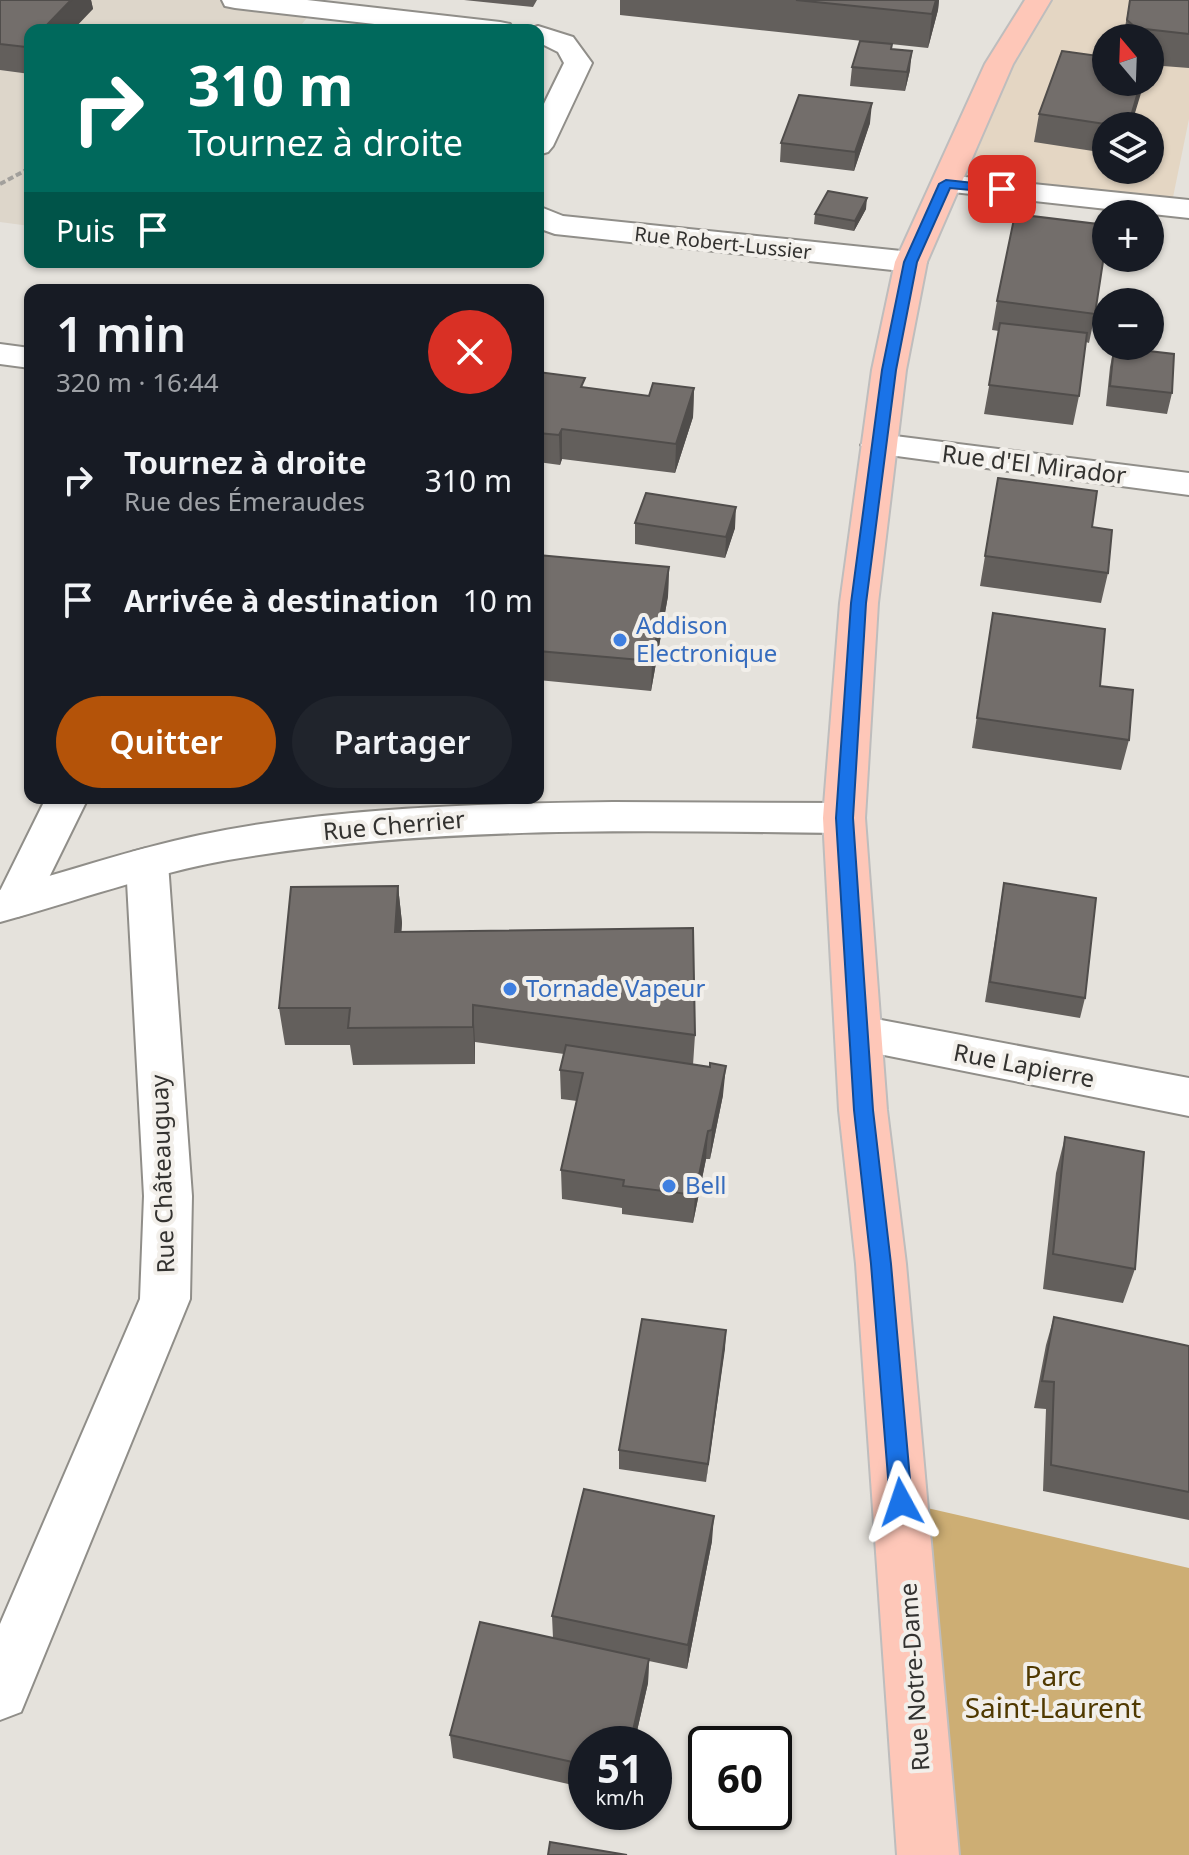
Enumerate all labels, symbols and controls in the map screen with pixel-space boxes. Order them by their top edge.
north arrow [1092,24,1164,96]
map controls [1092,24,1164,360]
text: 310 m [188,46,353,122]
icon: right [56,56,160,160]
button: layers [1092,112,1164,184]
text: Tournez à droite [188,118,463,167]
pin [968,155,1036,223]
icon: arrive [980,167,1024,211]
button: + [1092,200,1164,272]
icon: arrive [131,208,175,252]
text: Puis [56,210,115,251]
street label: Rue Robert-Lussier [633,220,813,265]
button: − [1092,288,1164,360]
text: 1 min [56,301,186,366]
button: close [428,310,512,394]
text: 320 m · 16:44 [56,364,219,400]
street label: Rue d'El Mirador [940,436,1128,491]
text: Tournez à droite [124,442,367,483]
icon: right [56,458,100,502]
text: 310 m [425,460,512,501]
text: Rue des Émeraudes [124,483,365,519]
icon: arrive [56,578,100,622]
text: Arrivée à destination [124,580,439,621]
text: 10 m [463,580,533,621]
place label: Addison Electronique [636,608,777,669]
marker: Addison Electronique [611,631,629,649]
button: Quitter [56,696,276,788]
button: Partager [292,696,512,788]
street label: Rue Cherrier [321,802,466,847]
place label: Tornade Vapeur [526,971,705,1004]
marker: Tornade Vapeur [501,980,519,998]
street label: Rue Lapierre [951,1035,1098,1094]
street label: Rue Châteauguay [142,1073,181,1274]
place label: Bell [685,1168,727,1201]
marker: Bell [660,1177,678,1195]
position arrow [859,1460,943,1544]
street label: Rue Notre-Dame [890,1582,937,1772]
park label: Parc Saint-Laurent [965,1656,1141,1726]
speed limit sign: 60 [688,1726,792,1830]
text: 51 [597,1740,643,1795]
text: km/h [595,1784,645,1811]

